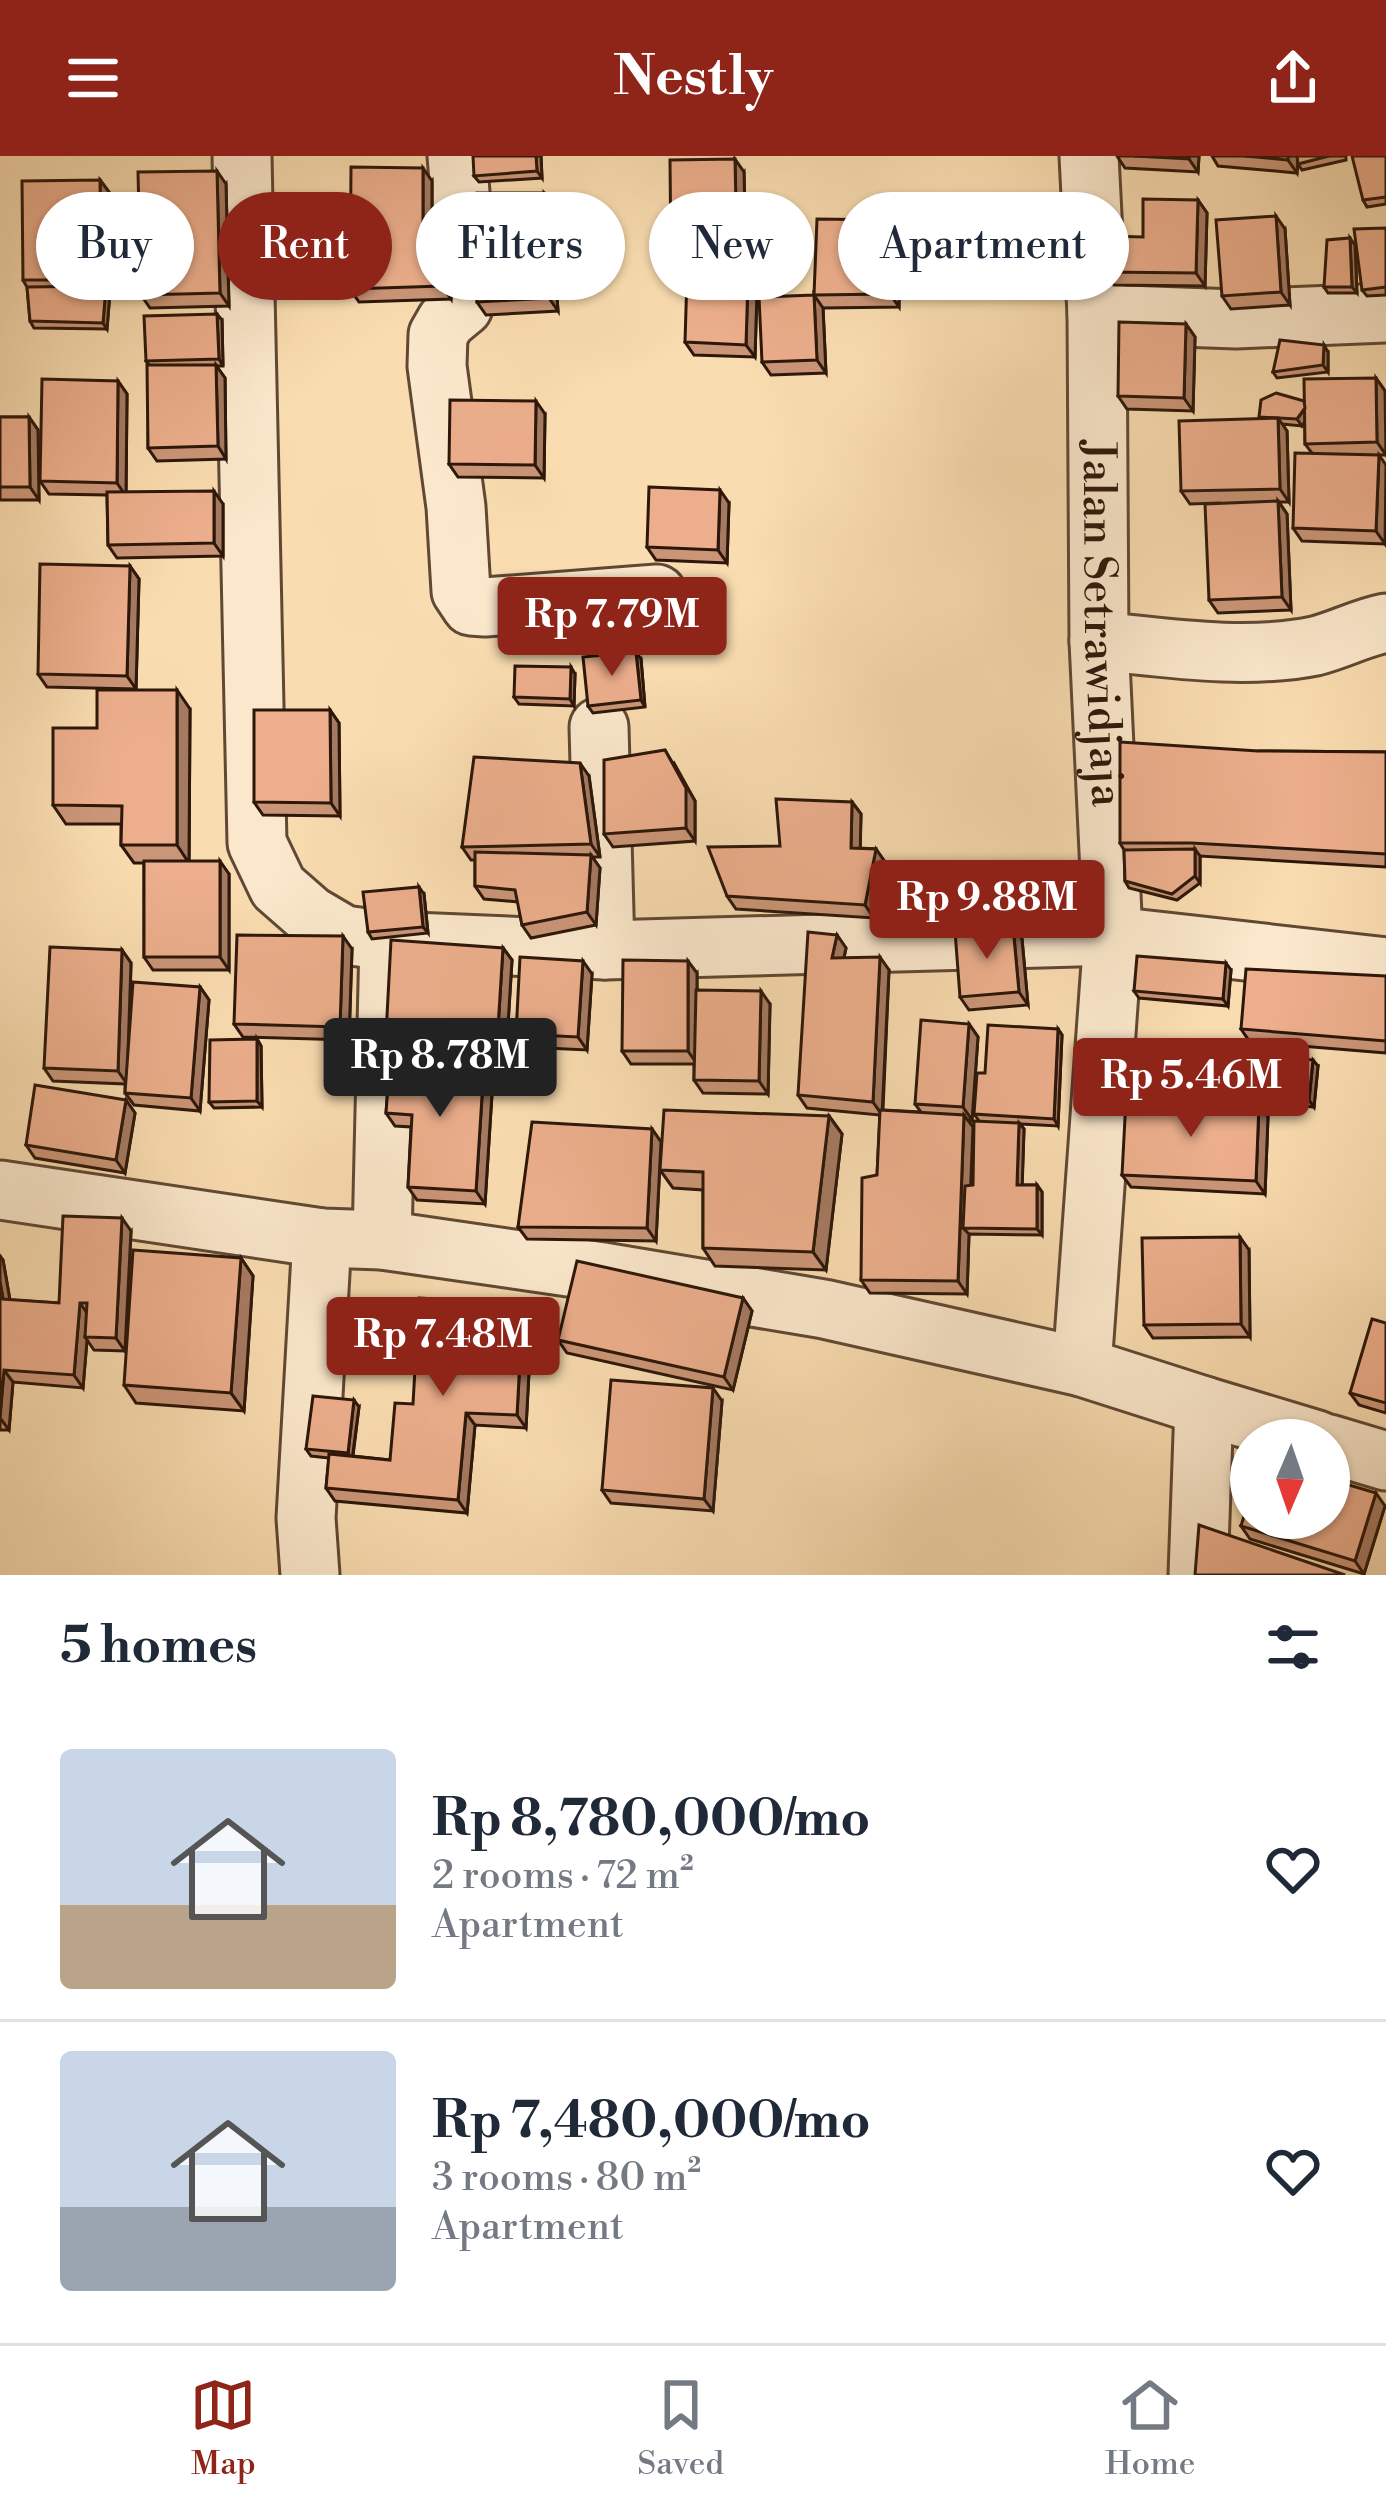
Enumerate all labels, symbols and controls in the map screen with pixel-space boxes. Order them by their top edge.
text: Nestly [613,44,773,112]
icon: menu [60,45,126,111]
icon: share [1260,45,1326,111]
chip: Buy [36,192,194,300]
chip: Rent [218,192,392,300]
chip: Filters [416,192,625,300]
chip: New [649,192,814,300]
chip: Apartment [838,192,1129,300]
street label: Jalan Setrawidjaja [1069,438,1135,808]
pin: Rp 7.79M [488,577,736,679]
text: Rp 7.79M [525,591,699,640]
pin: Rp 9.88M [863,860,1111,962]
text: Rp 9.88M [897,874,1077,923]
pin: Rp 8.78M [316,1018,564,1120]
text: Rp 8.78M [351,1032,529,1081]
pin: Rp 5.46M [1067,1038,1315,1140]
text: Rp 5.46M [1100,1052,1282,1101]
pin: Rp 7.48M [319,1297,567,1399]
text: Rp 7.48M [354,1311,532,1360]
north arrow [1230,1419,1350,1539]
map controls [1230,1419,1350,1539]
icon: filters [1260,1614,1326,1680]
text: 5 homes [60,1615,257,1679]
text: Rp 8,780,000/mo [432,1788,870,1852]
icon: home [156,1797,300,1941]
icon: heart [1260,1836,1326,1902]
text: 2 rooms · 72 m² [432,1852,694,1901]
text: Apartment [432,1901,624,1950]
text: Rp 7,480,000/mo [432,2090,870,2154]
icon: home [156,2099,300,2243]
icon: heart [1260,2138,1326,2204]
text: 3 rooms · 80 m² [432,2154,701,2203]
text: Apartment [432,2203,624,2252]
tab: Map [190,2372,256,2485]
tab: Saved [637,2372,724,2485]
tab: Home [1105,2372,1196,2485]

